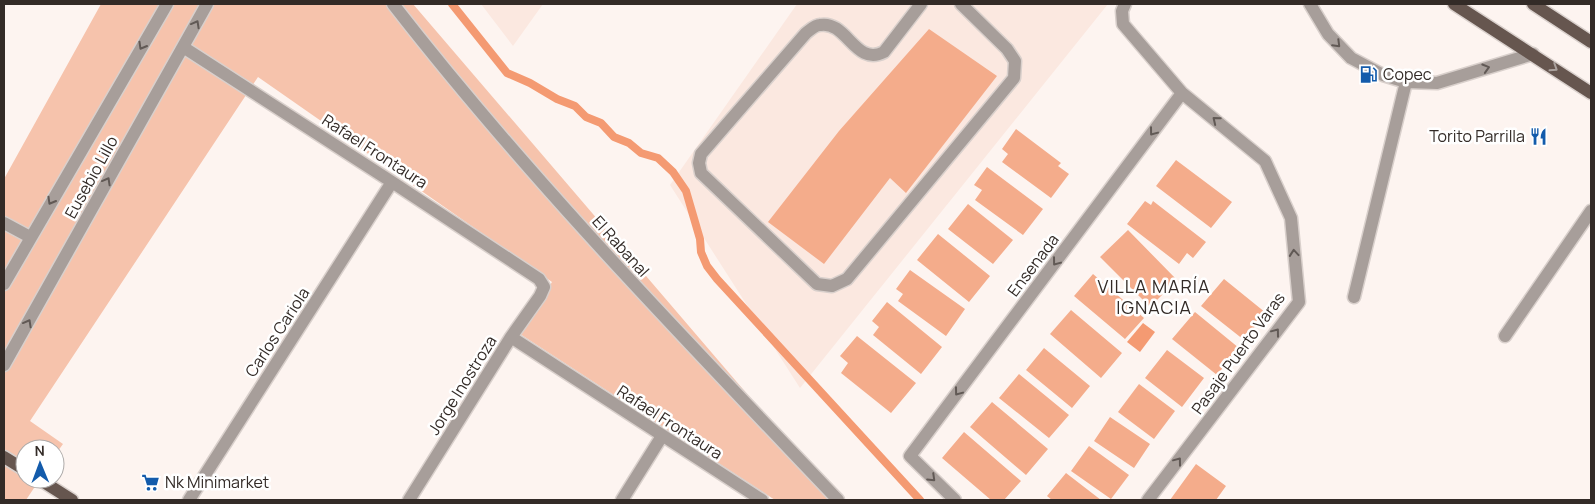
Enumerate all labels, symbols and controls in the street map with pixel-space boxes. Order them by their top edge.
one-way arrow [189,21,199,30]
one-way arrow [1331,38,1340,47]
one-way arrow [139,40,149,49]
one-way arrow [1548,62,1557,71]
place label: Copec [1383,63,1432,85]
fuel station icon: Copec [1359,64,1379,84]
one-way arrow [1481,64,1490,74]
street label: Rafael Frontaura [318,109,432,193]
one-way arrow [1212,117,1221,126]
place label: Torito Parrilla [1429,125,1525,147]
one-way arrow [1150,126,1159,136]
restaurant icon: Torito Parrilla [1529,126,1549,146]
street label: Eusebio Lillo [59,132,123,222]
one-way arrow [101,178,111,187]
one-way arrow [47,195,57,204]
street label: El Rabanal [588,211,654,281]
street label: Ensenada [1002,229,1064,301]
one-way arrow [1289,249,1300,257]
one-way arrow [1053,256,1061,265]
district label: VILLA MARÍA IGNACIA [1098,274,1210,319]
street label: Carlos Cariola [240,283,314,381]
street label: Pasaje Puerto Varas [1186,288,1290,418]
one-way arrow [21,319,31,328]
one-way arrow [1270,328,1279,338]
street label: Jorge Inostroza [423,331,501,439]
street label: Rafael Frontaura [613,380,727,464]
one-way arrow [955,386,964,396]
north arrow [15,439,65,489]
text: N [35,441,45,460]
one-way arrow [1172,457,1181,467]
place label: Nk Minimarket [165,471,269,493]
supermarket icon: Nk Minimarket [141,472,161,492]
one-way arrow [927,472,936,481]

